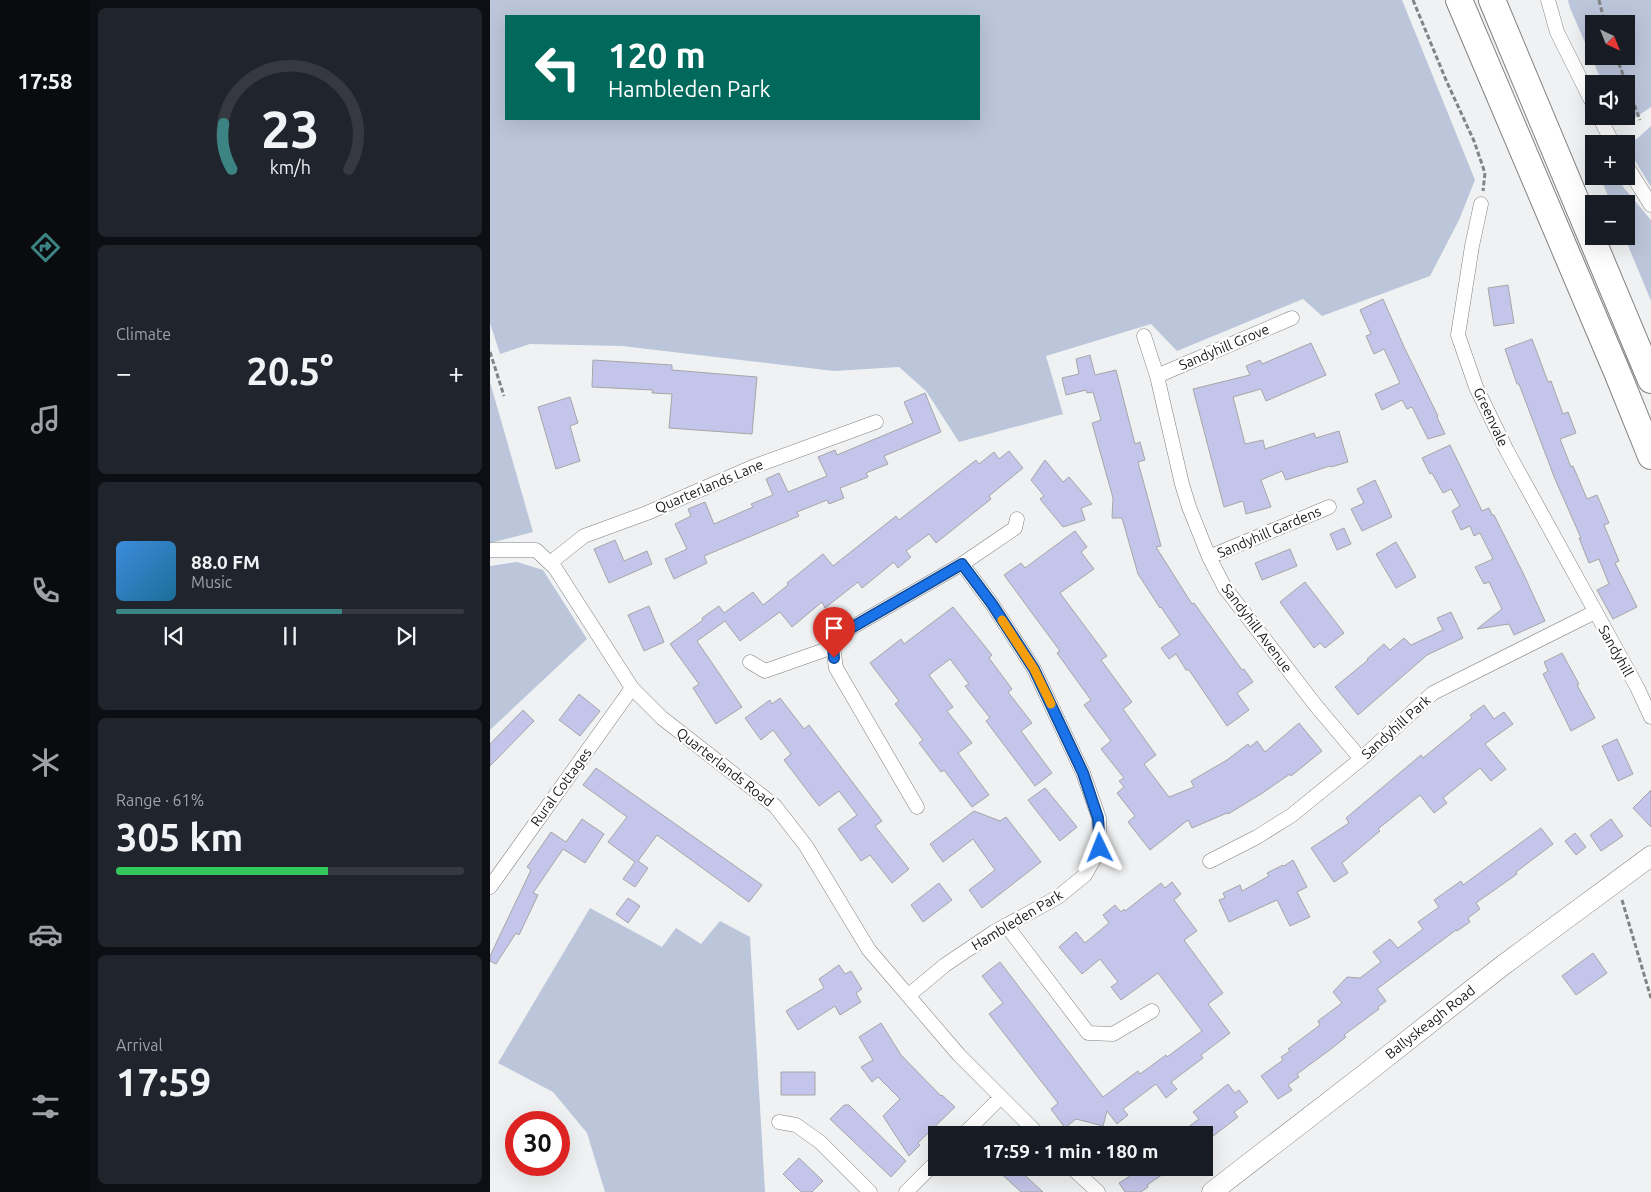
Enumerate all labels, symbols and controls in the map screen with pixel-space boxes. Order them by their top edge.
north arrow [1585,15,1635,65]
map controls [1585,15,1635,245]
icon: left [525,35,590,100]
text: 120 m [608,35,706,75]
text: 17:58 [17,68,73,93]
button: sound [1585,75,1635,125]
text: Hambleden Park [608,76,771,101]
text: 23 [261,100,319,158]
button: + [1585,135,1635,185]
text: km/h [269,157,311,177]
button: − [1585,195,1635,245]
icon: directions [28,230,63,265]
street label: Sandyhill Grove [1176,321,1272,373]
text: Climate [116,325,171,343]
text: 20.5° [246,350,334,392]
text: − [116,357,132,388]
text: + [448,357,464,388]
street label: Greenvale [1470,385,1512,449]
icon: music [28,402,63,437]
street label: Quarterlands Lane [652,456,766,516]
street label: Sandyhill Gardens [1215,503,1323,561]
text: 88.0 FM [191,551,260,573]
icon: phone [28,573,63,608]
text: Music [191,573,232,591]
street label: Sandyhill Avenue [1219,581,1295,675]
pin [813,607,855,658]
icon: arrive [820,614,848,642]
icon: previous [160,622,188,650]
icon: pause [276,622,304,650]
icon: next [392,622,420,650]
street label: Sandyhill [1595,623,1637,680]
street label: Sandyhill Park [1358,692,1434,762]
street label: Quarterlands Road [673,724,777,810]
icon: climate [28,745,63,780]
street label: Rural Cottages [527,745,595,829]
text: Range · 61% [116,791,204,809]
text: 305 km [116,816,243,858]
position arrow [1073,821,1125,873]
street label: Hambleden Park [968,886,1066,954]
icon: car [28,917,63,952]
street label: Ballyskeagh Road [1382,982,1478,1062]
text: Arrival [116,1036,163,1054]
text: 17:59 [116,1061,211,1103]
icon: filters [28,1089,63,1124]
speed limit sign: 30 [505,1111,570,1176]
text: 17:59 · 1 min · 180 m [983,1140,1158,1162]

